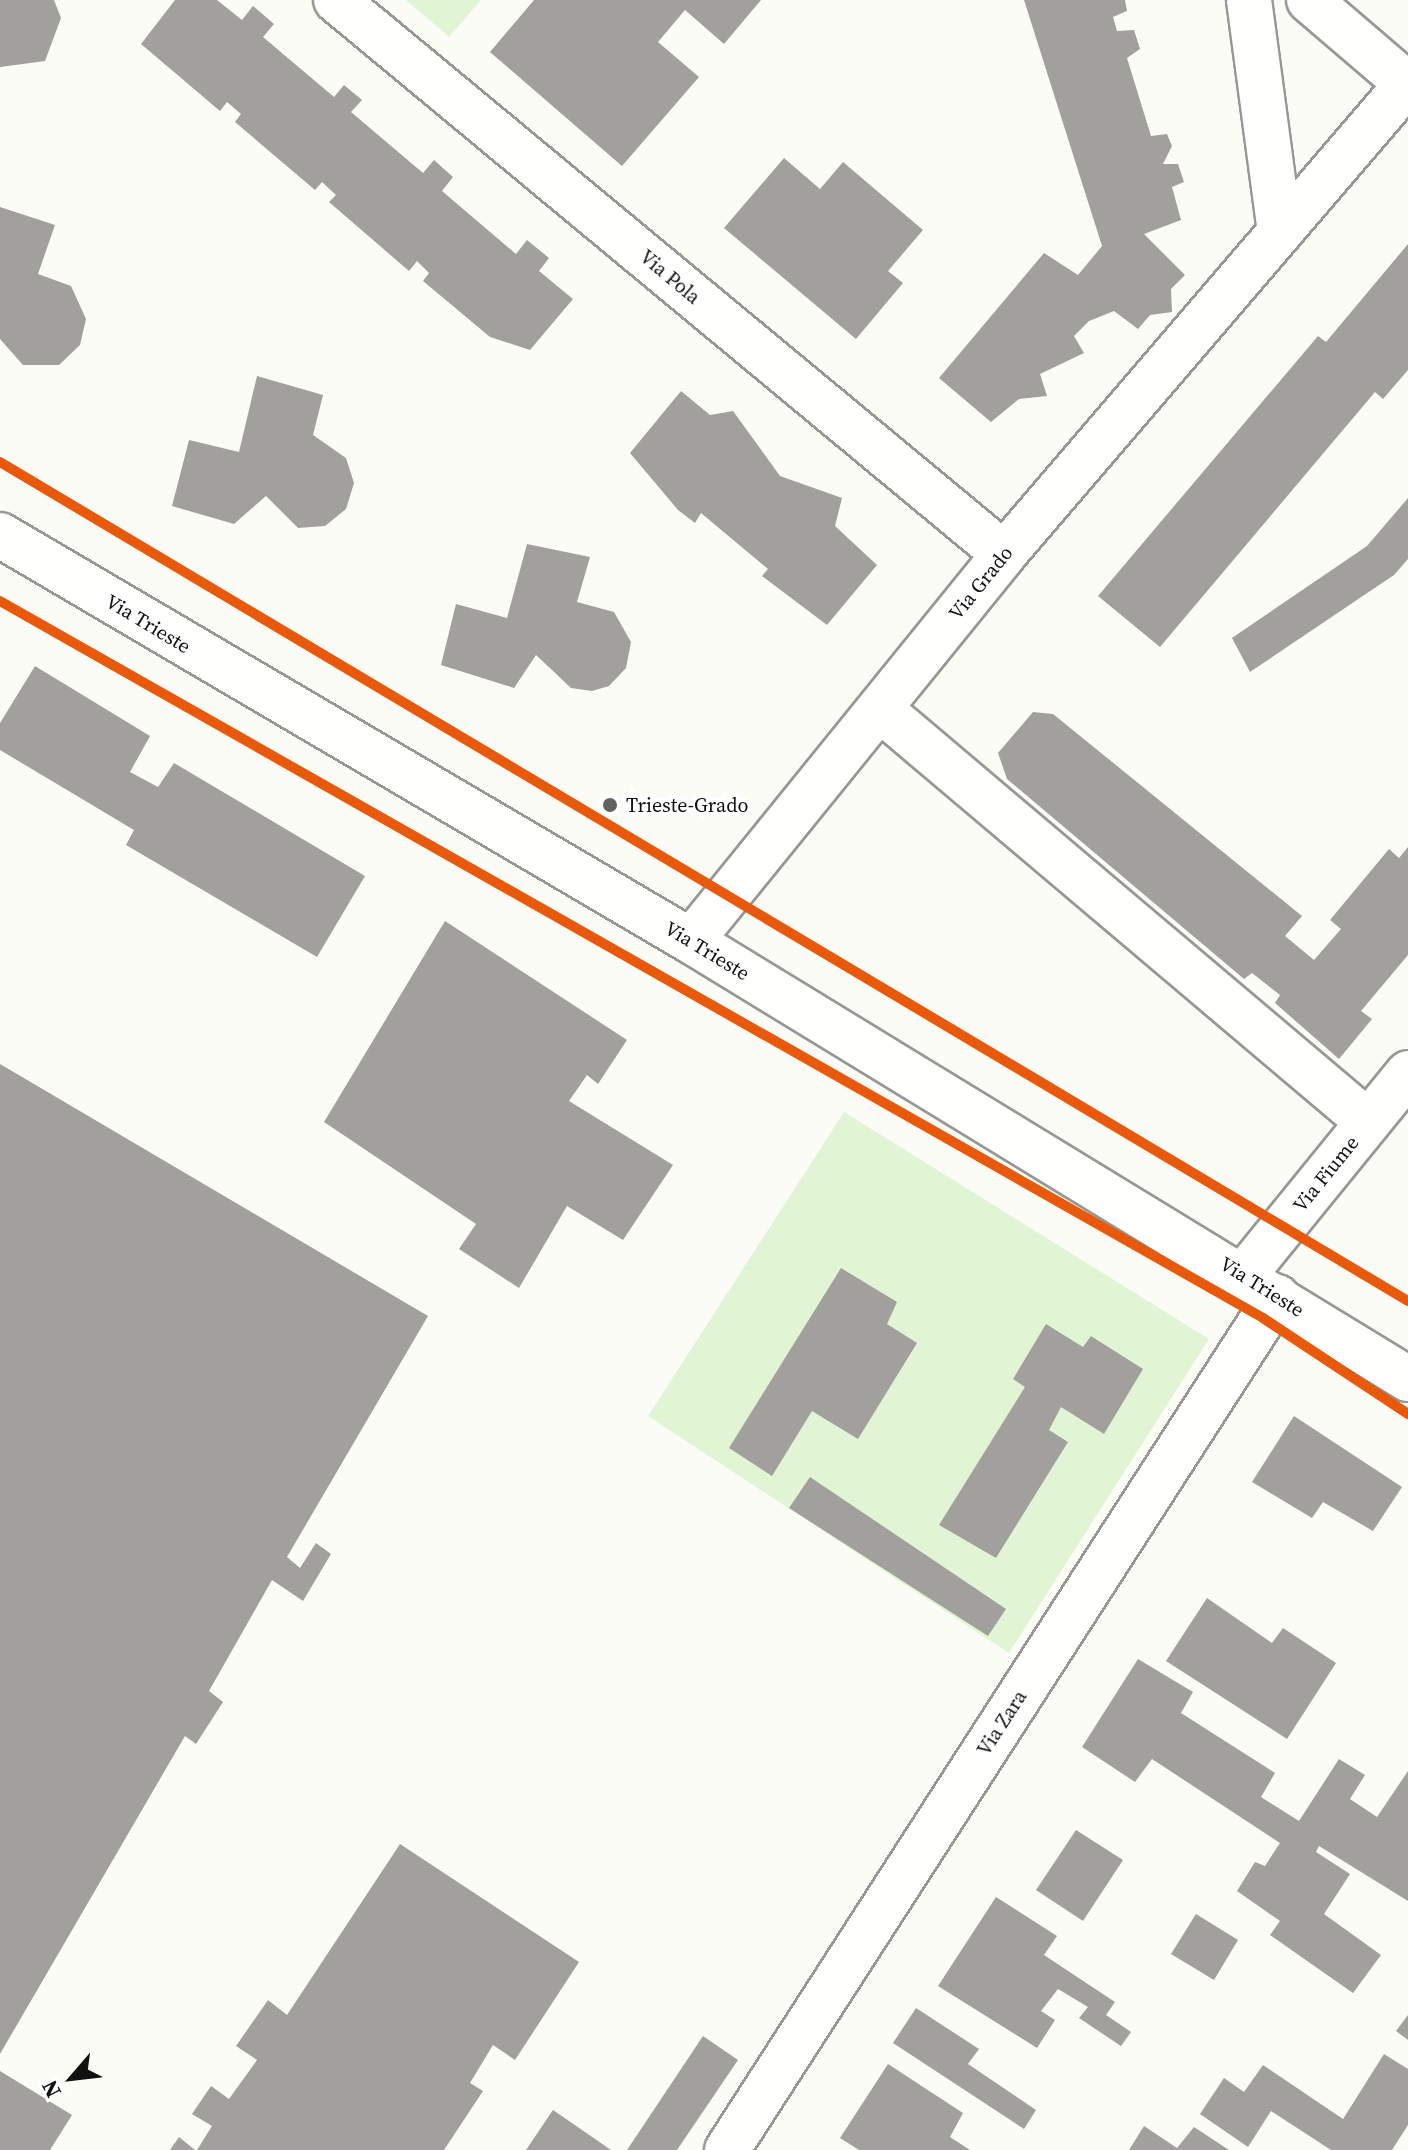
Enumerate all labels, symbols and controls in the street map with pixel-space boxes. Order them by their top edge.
street label: Via Pola [635,245,705,309]
street label: Via Grado [944,541,1018,625]
street label: Via Trieste [101,589,195,659]
place label: Trieste-Grado [626,793,748,817]
marker: Trieste-Grado [601,796,619,814]
street label: Via Trieste [660,916,754,986]
street label: Via Fiume [1288,1131,1364,1217]
street label: Via Trieste [1215,1252,1309,1322]
street label: Via Zara [972,1686,1032,1760]
north arrow [32,2038,112,2118]
text: N [34,2075,68,2103]

